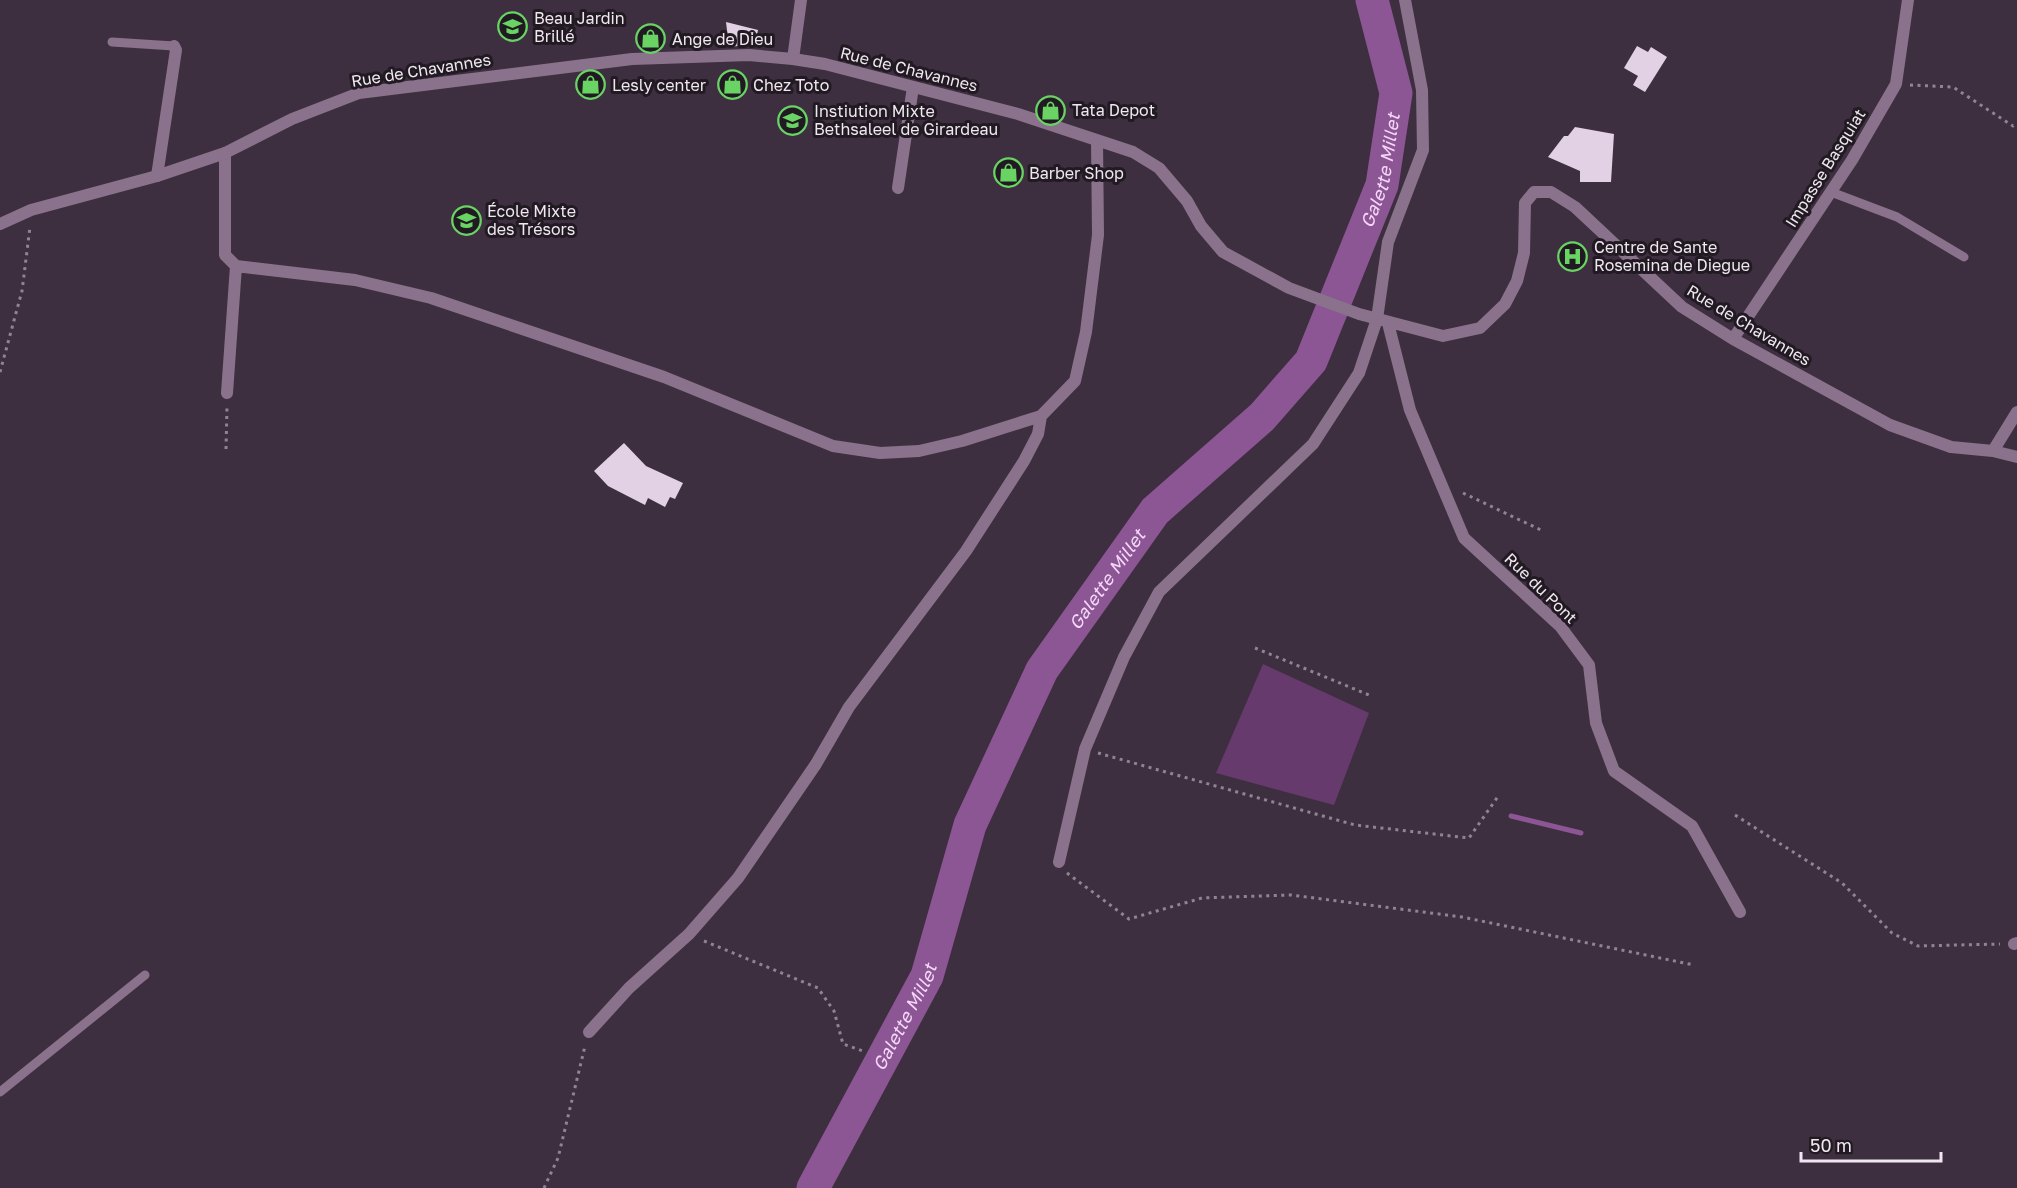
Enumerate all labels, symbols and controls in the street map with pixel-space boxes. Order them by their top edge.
place label: Beau Jardin Brillé [534,8,625,46]
school or university icon: Beau Jardin Brillé [497,11,529,43]
shop icon: Ange de Dieu [635,23,667,55]
place label: Ange de Dieu [672,29,773,49]
street label: Rue de Chavannes [838,42,980,96]
street label: Rue de Chavannes [350,49,492,91]
shop icon: Lesly center [575,69,607,101]
shop icon: Chez Toto [716,69,748,101]
place label: Lesly center [612,75,706,95]
place label: Chez Toto [753,75,829,95]
shop icon: Tata Depot [1035,94,1067,126]
place label: Tata Depot [1072,100,1155,120]
place label: Instiution Mixte Bethsaleel de Girardeau [814,101,998,139]
school or university icon: Instiution Mixte Bethsaleel de Girardeau [777,104,809,136]
street label: Impasse Basquiat [1781,105,1869,231]
water label: Galette Millet [1355,110,1404,231]
shop icon: Barber Shop [992,157,1024,189]
place label: Barber Shop [1029,163,1124,183]
place label: École Mixte des Trésors [487,201,576,239]
school or university icon: École Mixte des Trésors [450,204,482,236]
place label: Centre de Sante Rosemina de Diegue [1594,237,1750,275]
hospital icon: Centre de Sante Rosemina de Diegue [1557,240,1589,272]
street label: Rue de Chavannes [1683,280,1815,370]
water label: Galette Millet [1064,524,1151,633]
street label: Rue du Pont [1501,548,1581,628]
water label: Galette Millet [867,960,941,1074]
scale bar [1801,1125,1940,1163]
text: 50 m [1810,1134,1852,1156]

